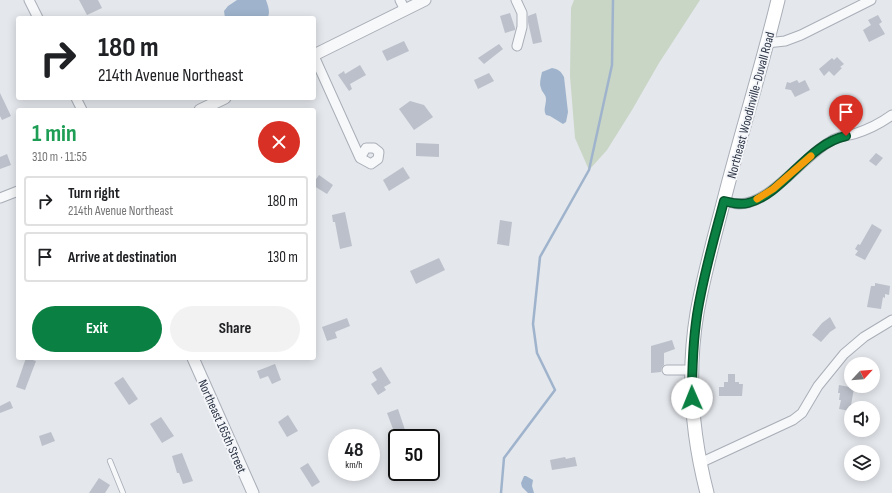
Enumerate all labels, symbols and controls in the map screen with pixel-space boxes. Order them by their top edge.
street label: Northeast Woodinville-Duvall Road [724,30,778,180]
text: 180 m [98,31,158,64]
icon: right [32,32,84,84]
text: 214th Avenue Northeast [98,65,244,86]
pin [829,95,863,136]
icon: arrive [835,101,857,123]
text: 1 min [32,119,77,148]
button: close [258,121,300,163]
text: 310 m · 11:55 [32,149,87,165]
text: Turn right [68,184,120,203]
icon: right [34,190,56,212]
text: 180 m [267,192,298,211]
text: 214th Avenue Northeast [68,203,173,219]
icon: arrive [34,246,56,268]
text: Arrive at destination [68,248,177,267]
text: 130 m [268,248,298,267]
button: Exit [32,306,162,352]
button: Share [170,306,300,352]
north arrow [844,357,880,393]
map controls [844,357,880,481]
street label: Northeast 165th Street [194,377,250,476]
position arrow [671,377,713,419]
button: sound [844,401,880,437]
speed limit sign: 50 [388,429,440,481]
text: 48 [345,438,363,462]
button: layers [844,445,880,481]
text: km/h [345,459,363,471]

